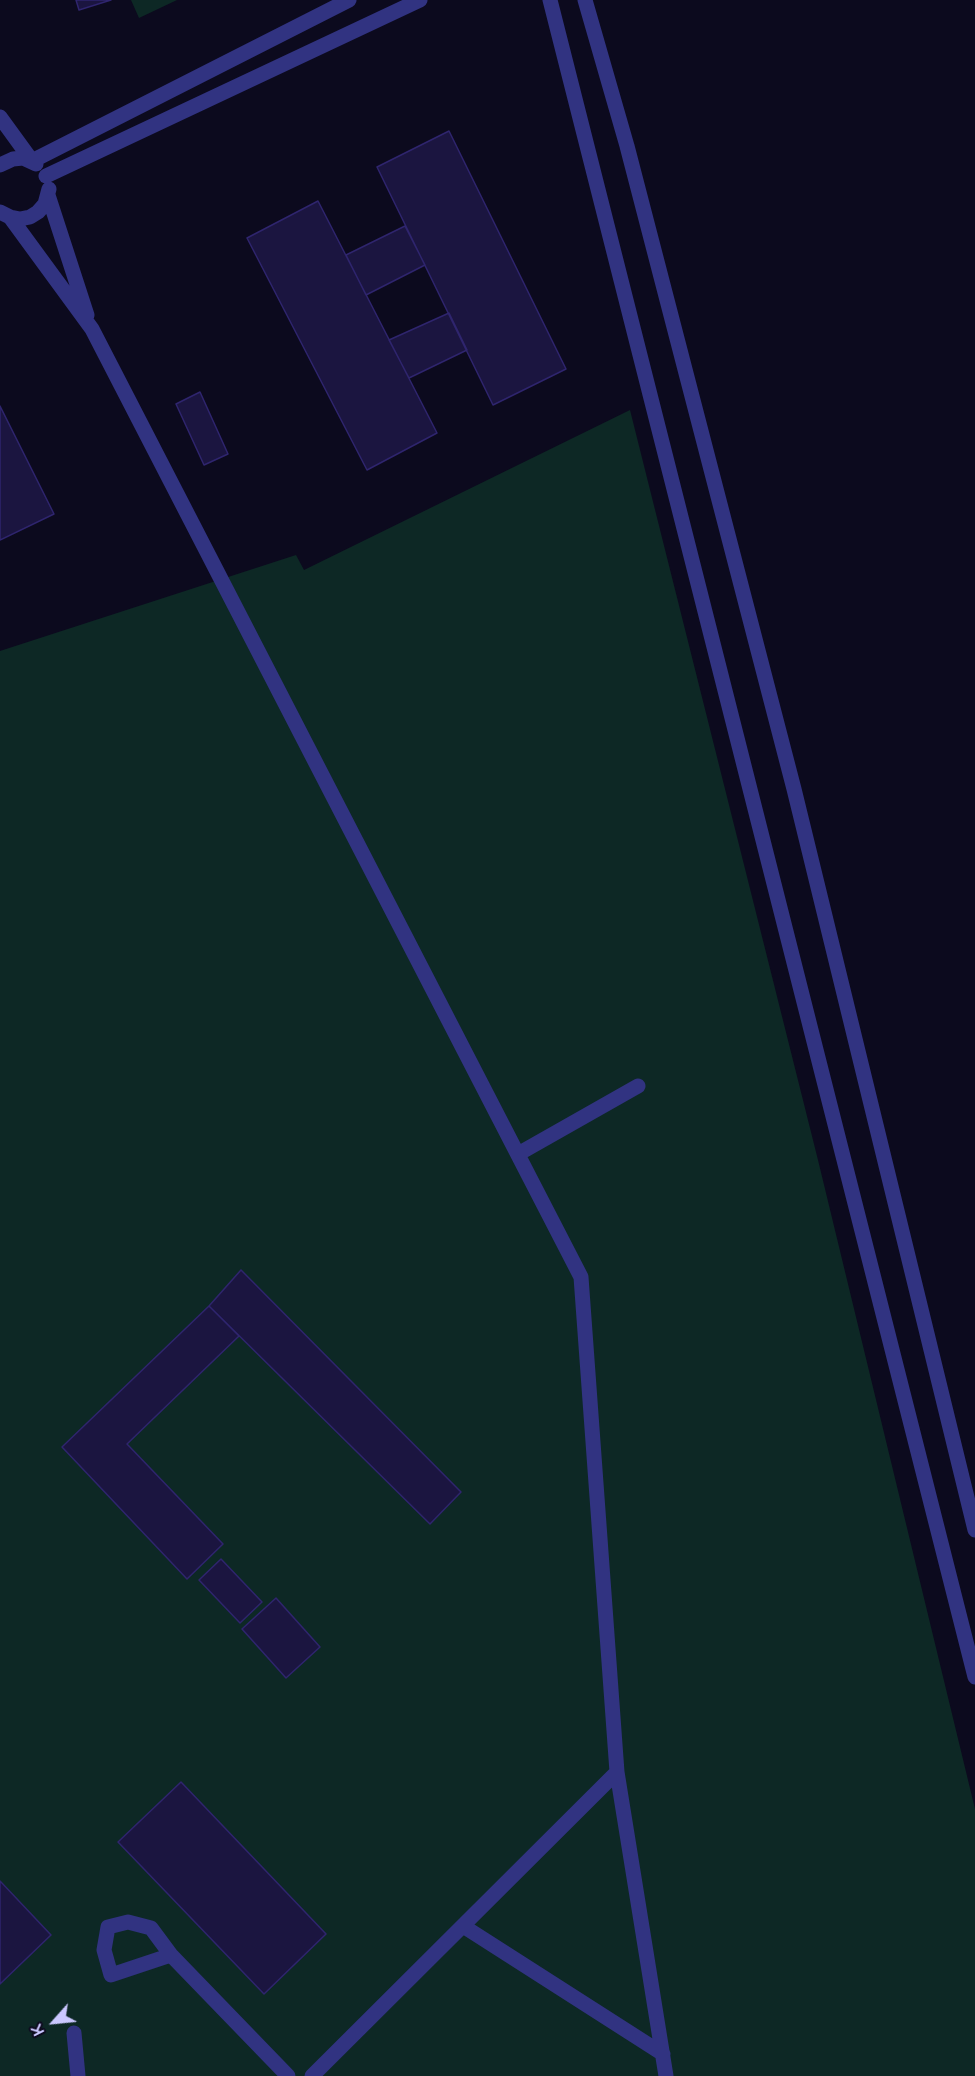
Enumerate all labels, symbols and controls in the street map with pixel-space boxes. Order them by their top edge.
north arrow [24,1992,84,2052]
text: K [27,2021,49,2040]

